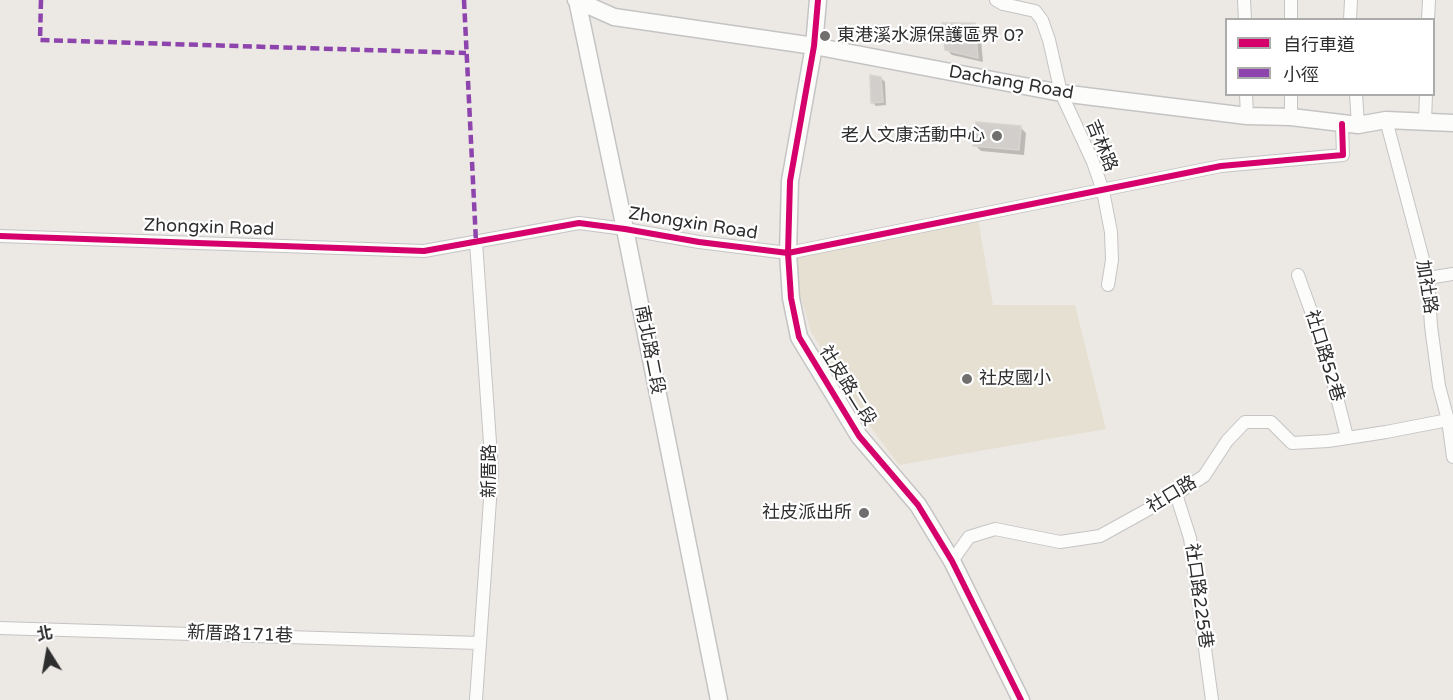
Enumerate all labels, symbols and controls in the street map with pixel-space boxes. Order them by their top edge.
legend [1225,18,1435,96]
place label: 東港溪水源保護區界 0? [837,25,1024,47]
marker: 東港溪水源保護區界 0? [818,29,832,43]
text: 自行車道 [1283,34,1355,56]
street label: Dachang Road [947,61,1075,105]
text: 小徑 [1283,64,1319,86]
street label: 吉林路 [1081,117,1121,175]
place label: 老人文康活動中心 [841,125,985,147]
marker: 老人文康活動中心 [990,129,1004,143]
street label: Zhongxin Road [627,203,759,245]
street label: Zhongxin Road [143,215,275,241]
street label: 加社路 [1411,259,1441,315]
street label: 南北路二段 [630,304,668,396]
street label: 社口路52巷 [1300,308,1348,404]
street label: 社皮路二段 [814,342,880,430]
place label: 社皮國小 [979,368,1051,390]
marker: 社皮國小 [960,372,974,386]
street label: 新厝路 [479,444,501,498]
street label: 社口路 [1143,472,1201,518]
place label: 社皮派出所 [762,502,852,524]
marker: 社皮派出所 [857,506,871,520]
street label: 社口路225巷 [1180,542,1216,650]
north arrow [18,622,78,682]
street label: 新厝路171巷 [187,622,293,648]
text: 北 [35,623,54,646]

